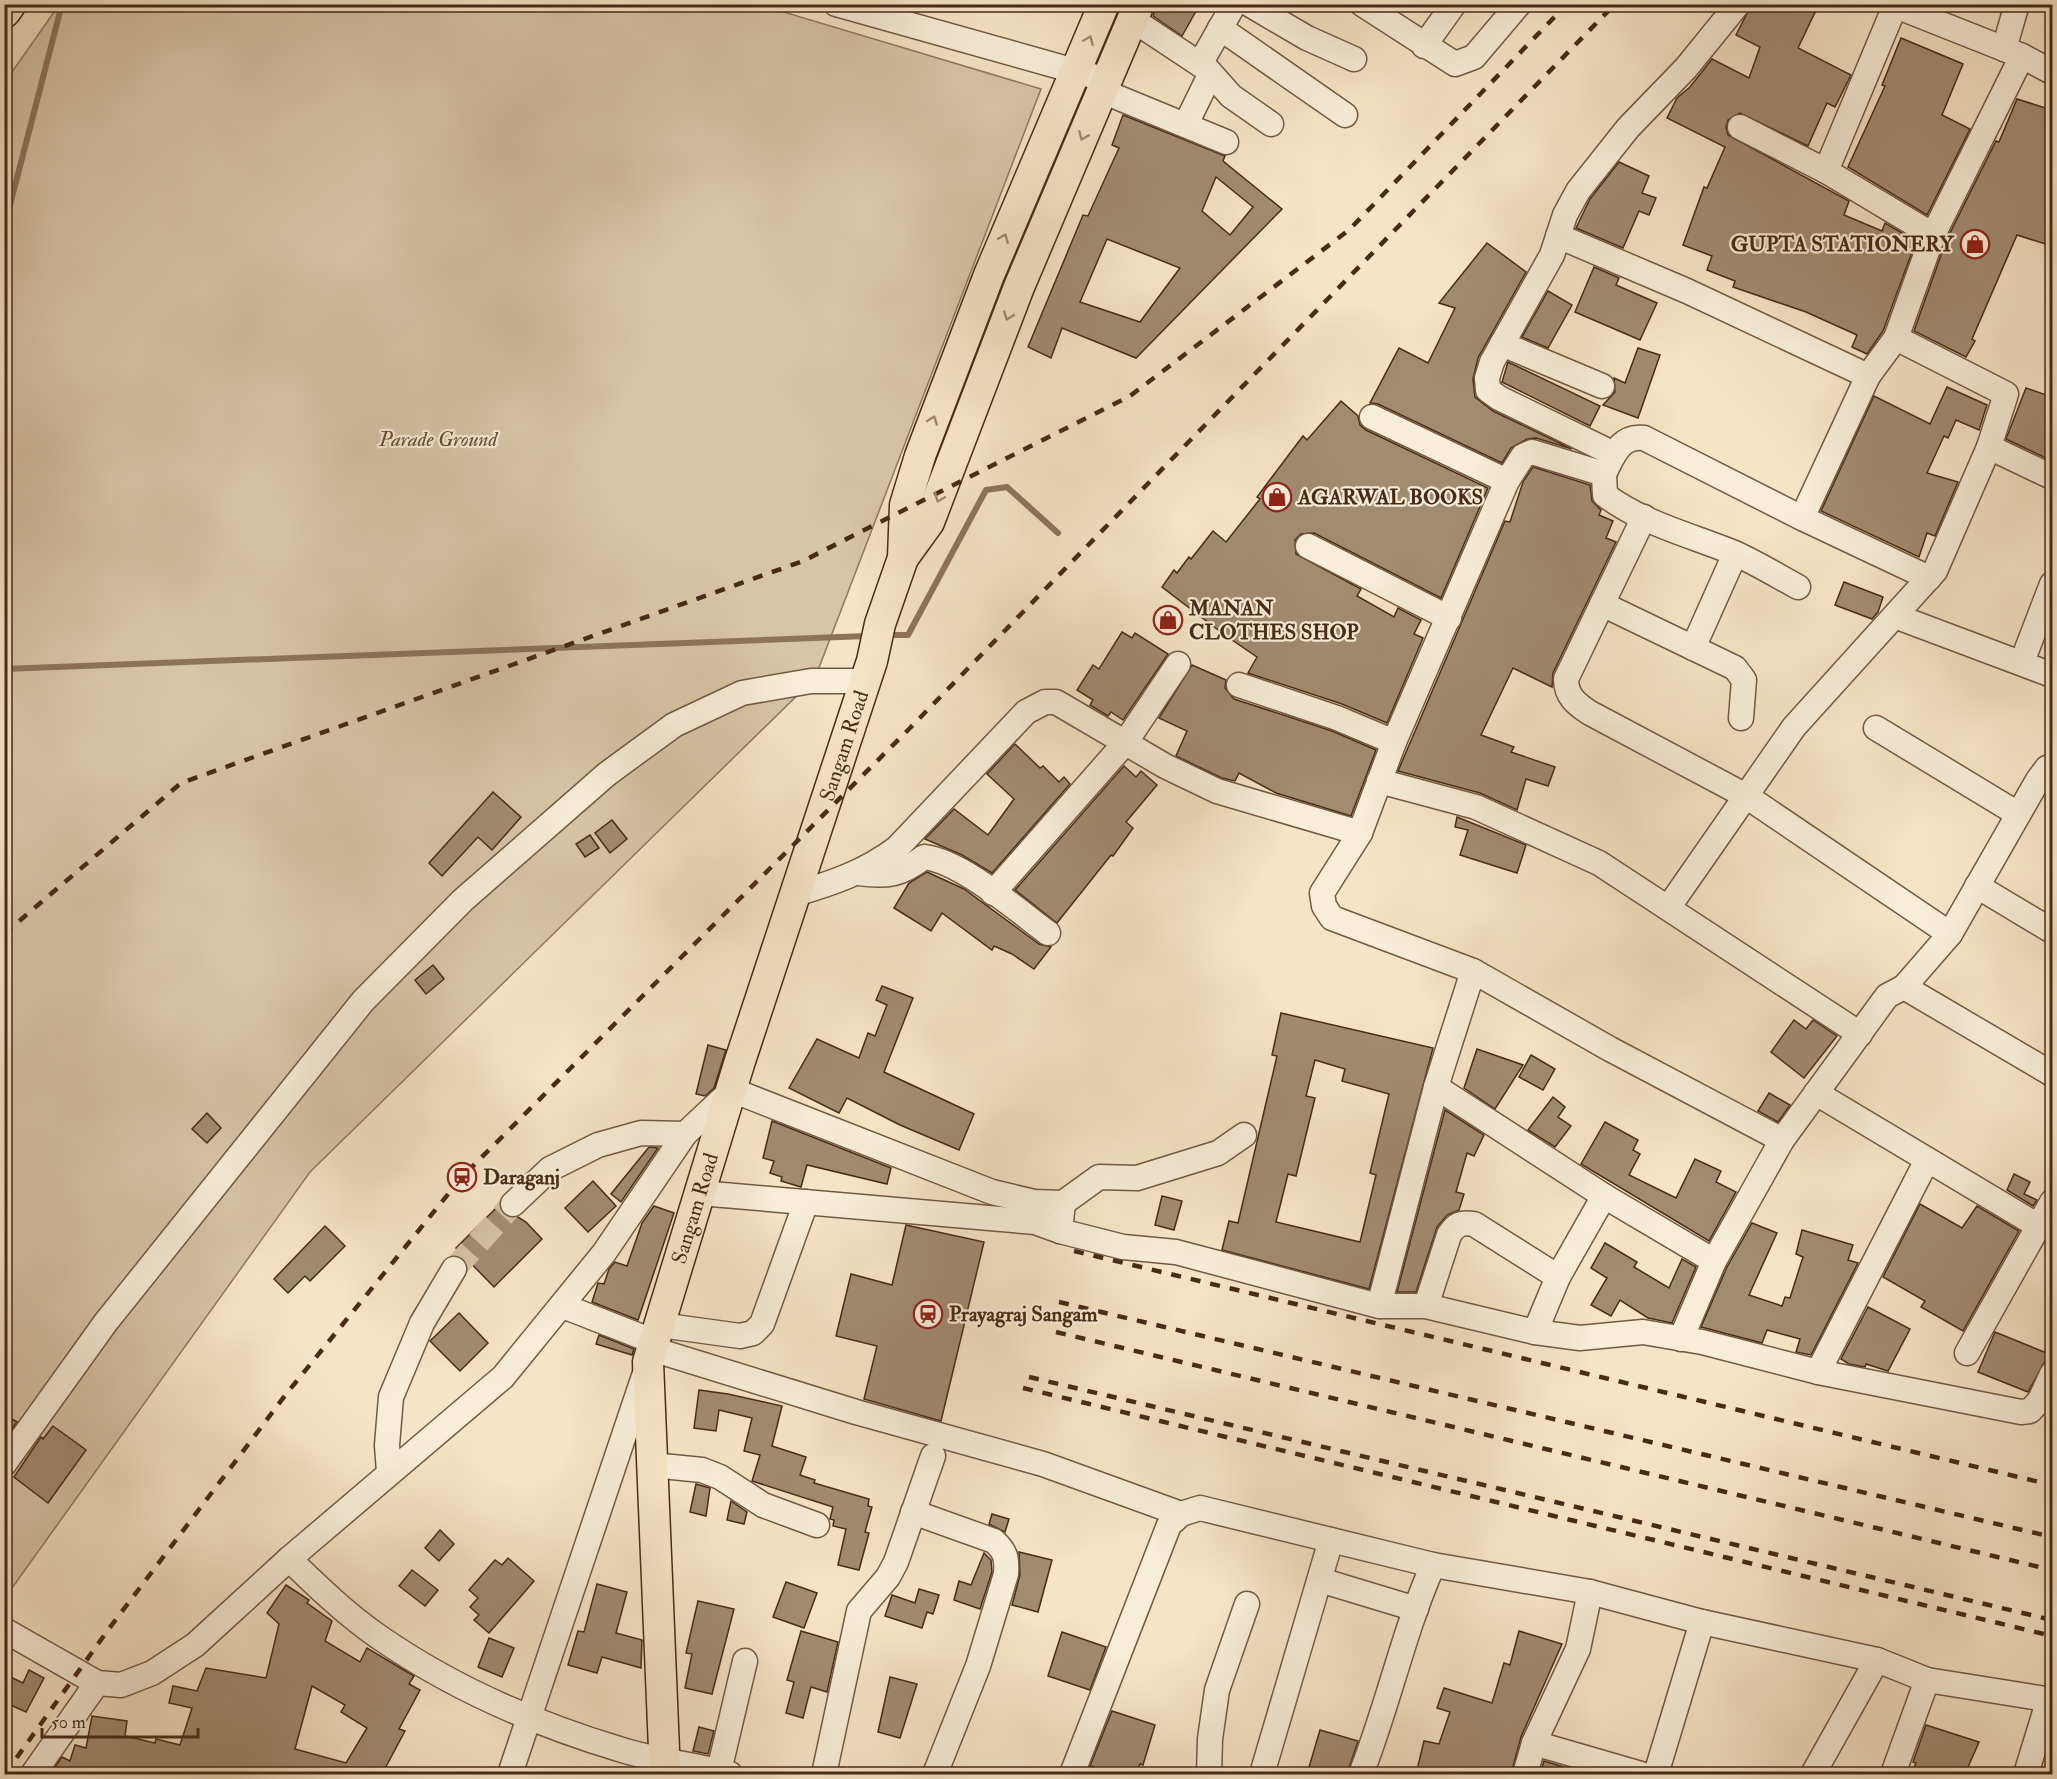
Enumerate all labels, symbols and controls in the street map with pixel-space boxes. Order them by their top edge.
one-way arrow [1081,35,1093,46]
one-way arrow [1079,129,1091,140]
shop icon: GUPTA STATIONERY [1959,228,1991,260]
place label: GUPTA STATIONERY [1731,231,1956,258]
one-way arrow [997,234,1009,245]
one-way arrow [1003,310,1016,320]
one-way arrow [926,415,939,426]
park label: Parade Ground [378,426,498,453]
shop icon: AGARWAL BOOKS [1261,481,1293,513]
place label: AGARWAL BOOKS [1297,484,1483,511]
one-way arrow [934,492,946,503]
place label: MANAN CLOTHES SHOP [1188,595,1359,646]
shop icon: MANAN CLOTHES SHOP [1152,604,1184,636]
street label: Sangam Road [814,687,875,805]
street label: Sangam Road [666,1149,725,1267]
station icon: Daraganj [446,1161,478,1193]
place label: Daraganj [483,1164,560,1191]
station icon: Prayagraj Sangam [912,1298,944,1330]
place label: Prayagraj Sangam [949,1301,1098,1328]
scale bar [42,1701,198,1739]
text: 50 m [51,1711,86,1734]

